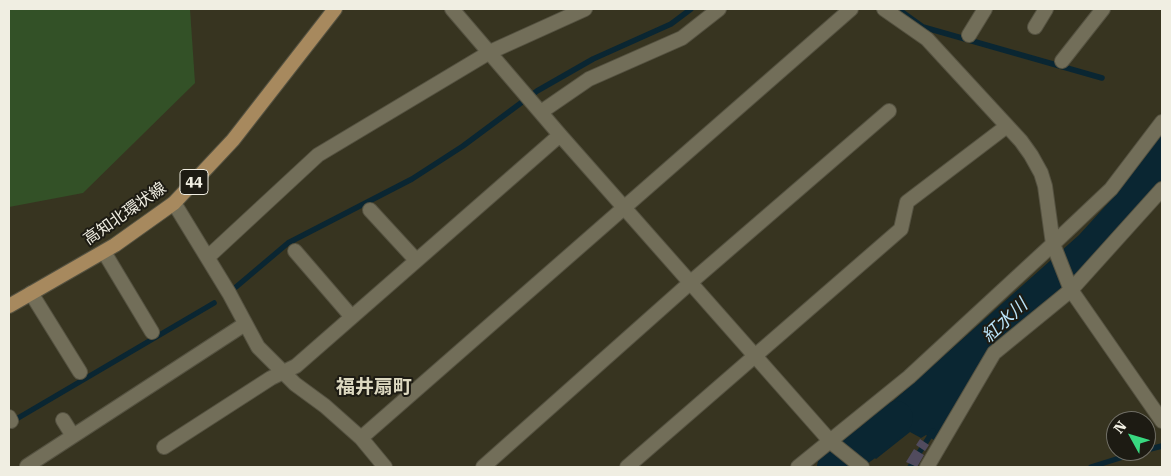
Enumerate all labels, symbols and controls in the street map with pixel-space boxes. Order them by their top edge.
road number: 44 [180,170,208,194]
street label: 高知北環状線 [80,179,170,249]
water label: 紅水川 [978,295,1032,347]
district label: 福井扇町 [336,376,412,398]
north arrow [1106,411,1156,461]
text: N [1111,418,1130,436]

